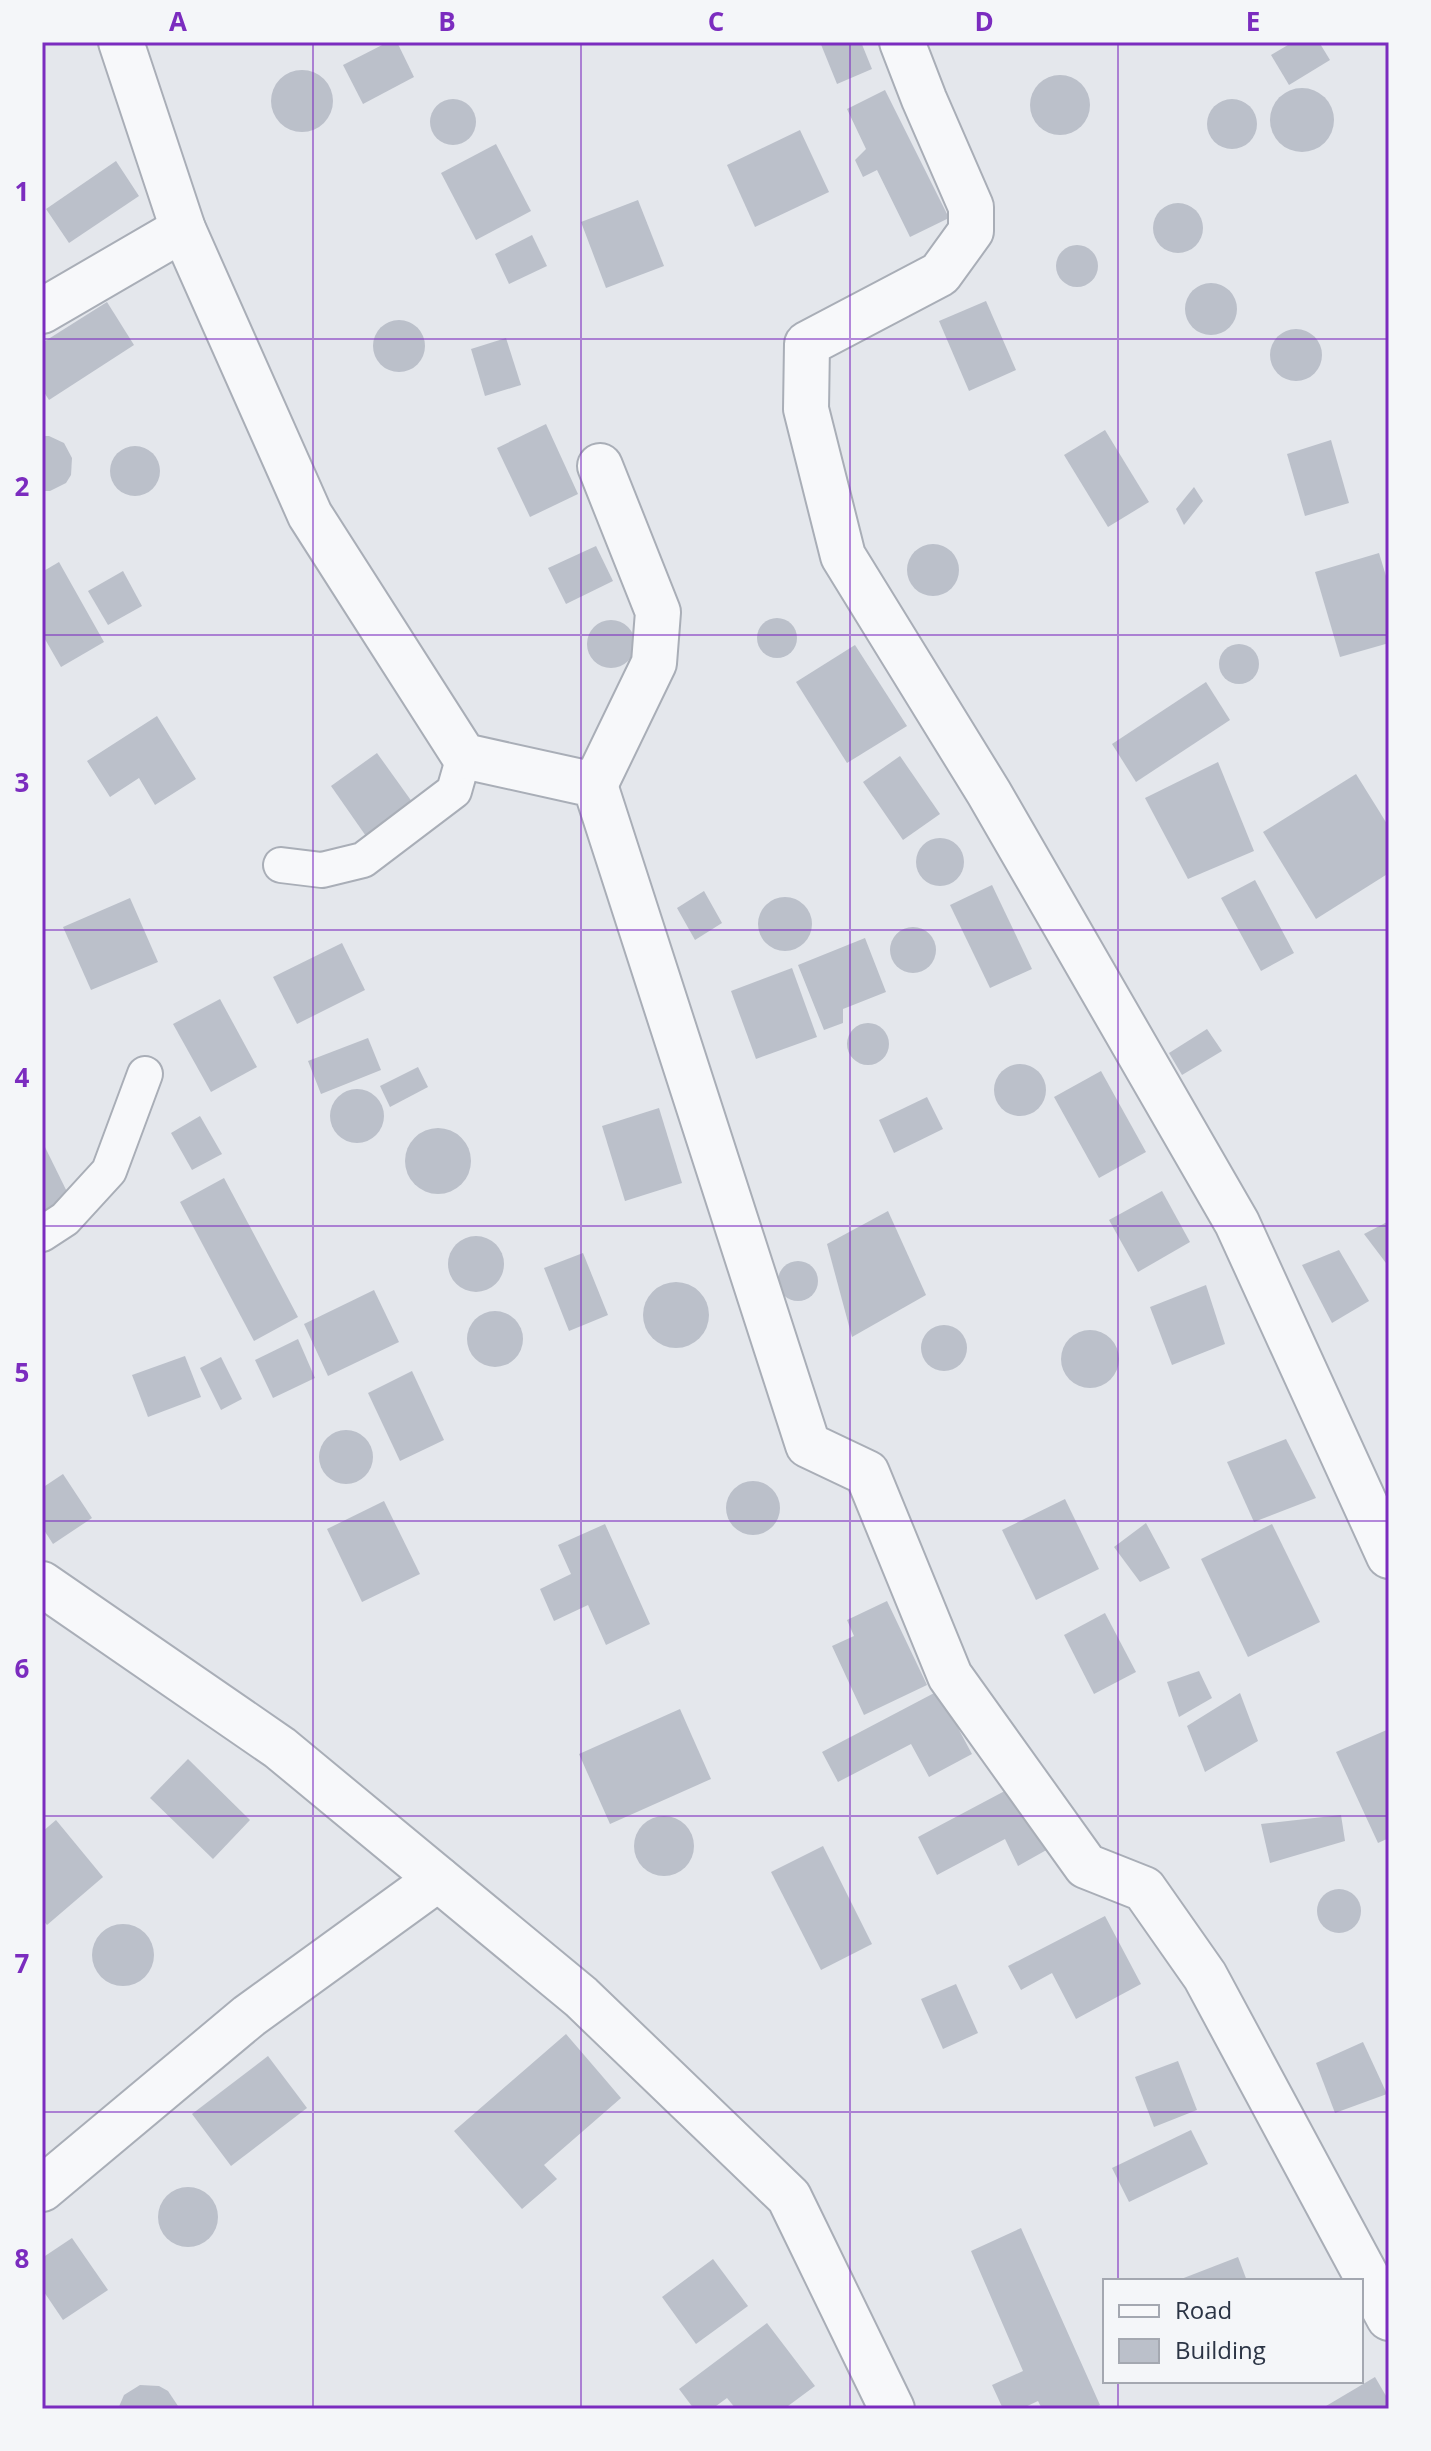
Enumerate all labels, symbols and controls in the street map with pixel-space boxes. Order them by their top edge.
text: A [169,3,187,39]
text: B [438,3,456,39]
text: C [708,3,724,39]
text: D [974,3,994,39]
text: E [1246,3,1260,39]
text: 1 [15,173,29,209]
text: 2 [15,468,30,504]
text: 3 [15,764,29,800]
text: 4 [15,1059,30,1095]
text: 5 [15,1354,29,1390]
text: 6 [15,1650,30,1686]
text: 7 [15,1945,30,1981]
text: 8 [15,2240,29,2276]
legend [1103,2279,1363,2383]
text: Road [1175,2293,1232,2326]
text: Building [1175,2333,1266,2366]

